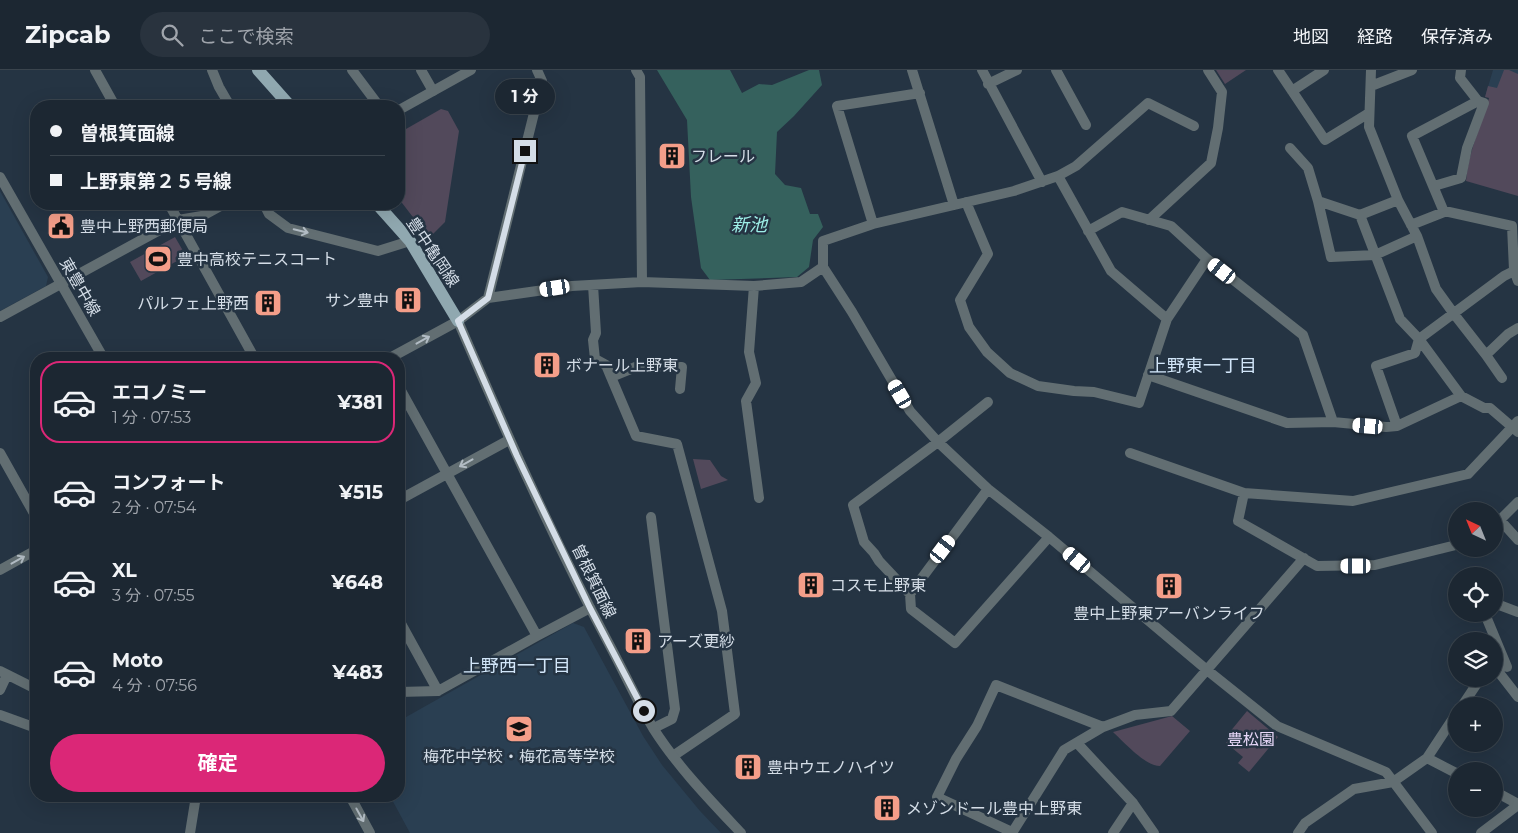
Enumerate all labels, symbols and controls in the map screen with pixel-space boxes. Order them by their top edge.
search box [140,12,490,57]
text: Zipcab [25,20,110,49]
icon: search [158,21,186,49]
text: ここで検索 [198,25,293,48]
text: 地図 [1293,26,1329,48]
text: 経路 [1357,26,1393,48]
text: 保存済み [1421,26,1493,48]
callout: 1 分 [495,78,555,114]
text: 1 分 [512,87,538,106]
text: 曽根箕面線 [80,122,175,145]
route end [514,140,536,162]
building icon: フレール [657,141,687,171]
place label: フレール [691,147,755,166]
text: 上野東第２５号線 [80,170,232,193]
public building icon: 豊中上野西郵便局 [46,211,76,241]
street label: 豊中亀岡線 [403,214,463,290]
water label: 新池 [731,214,769,236]
place label: 豊中上野西郵便局 [80,217,208,236]
one-way arrow [293,227,309,237]
sports icon: 豊中高校テニスコート [143,244,173,274]
place label: 豊中高校テニスコート [177,250,337,269]
street label: 東豊中線 [56,255,104,319]
car [1205,256,1238,286]
car [539,278,570,298]
building icon: サン豊中 [393,285,423,315]
building icon: パルフェ上野西 [253,288,283,318]
place label: サン豊中 [325,291,389,310]
place label: パルフェ上野西 [137,294,249,313]
one-way arrow [416,335,431,345]
building icon: ボナール上野東 [532,350,562,380]
district label: 上野東一丁目 [1149,355,1257,377]
place label: ボナール上野東 [566,356,678,375]
car [886,377,913,411]
icon: car [52,380,97,425]
text: エコノミー [112,381,207,404]
text: ¥381 [338,391,383,414]
text: 1 分 · 07:53 [112,408,191,427]
car [1352,417,1383,435]
one-way arrow [459,458,474,468]
icon: car [52,470,97,515]
text: コンフォート [112,471,225,494]
text: ¥515 [339,481,383,504]
text: 2 分 · 07:54 [112,498,196,517]
north arrow [1448,502,1502,558]
map controls [1448,502,1503,817]
car [927,533,958,565]
street label: 曽根箕面線 [568,541,620,621]
car [1060,545,1093,575]
one-way arrow [10,555,25,564]
text: XL [112,559,137,582]
car [1341,559,1371,574]
icon: car [52,560,97,605]
button: locate [1448,567,1503,622]
building icon: コスモ上野東 [796,570,826,600]
text: ¥648 [331,571,383,594]
building icon: 豊中上野東アーバンライフ [1154,571,1184,601]
place label: コスモ上野東 [830,576,926,595]
text: 3 分 · 07:55 [112,586,195,605]
place label: 豊中上野東アーバンライフ [1073,604,1265,623]
building icon: アーズ更紗 [623,626,653,656]
place label: アーズ更紗 [657,632,735,651]
button: layers [1448,632,1503,687]
text: Moto [112,649,163,672]
icon: car [52,650,97,695]
district label: 上野西一丁目 [463,655,571,677]
text: ¥483 [332,661,383,684]
text: 4 分 · 07:56 [112,676,197,695]
button: + [1448,697,1503,752]
route start [633,700,655,722]
school or university icon: 梅花中学校・梅花高等学校 [504,714,534,744]
park label: 豊松園 [1227,730,1275,749]
button: 確定 [50,734,385,792]
place label: 梅花中学校・梅花高等学校 [423,747,615,766]
building icon: 豊中ウエノハイツ [733,752,763,782]
place label: 豊中ウエノハイツ [767,758,895,777]
button: − [1448,762,1503,817]
building icon: メゾンドール豊中上野東 [872,793,902,823]
place label: メゾンドール豊中上野東 [906,799,1082,818]
one-way arrow [355,807,365,821]

